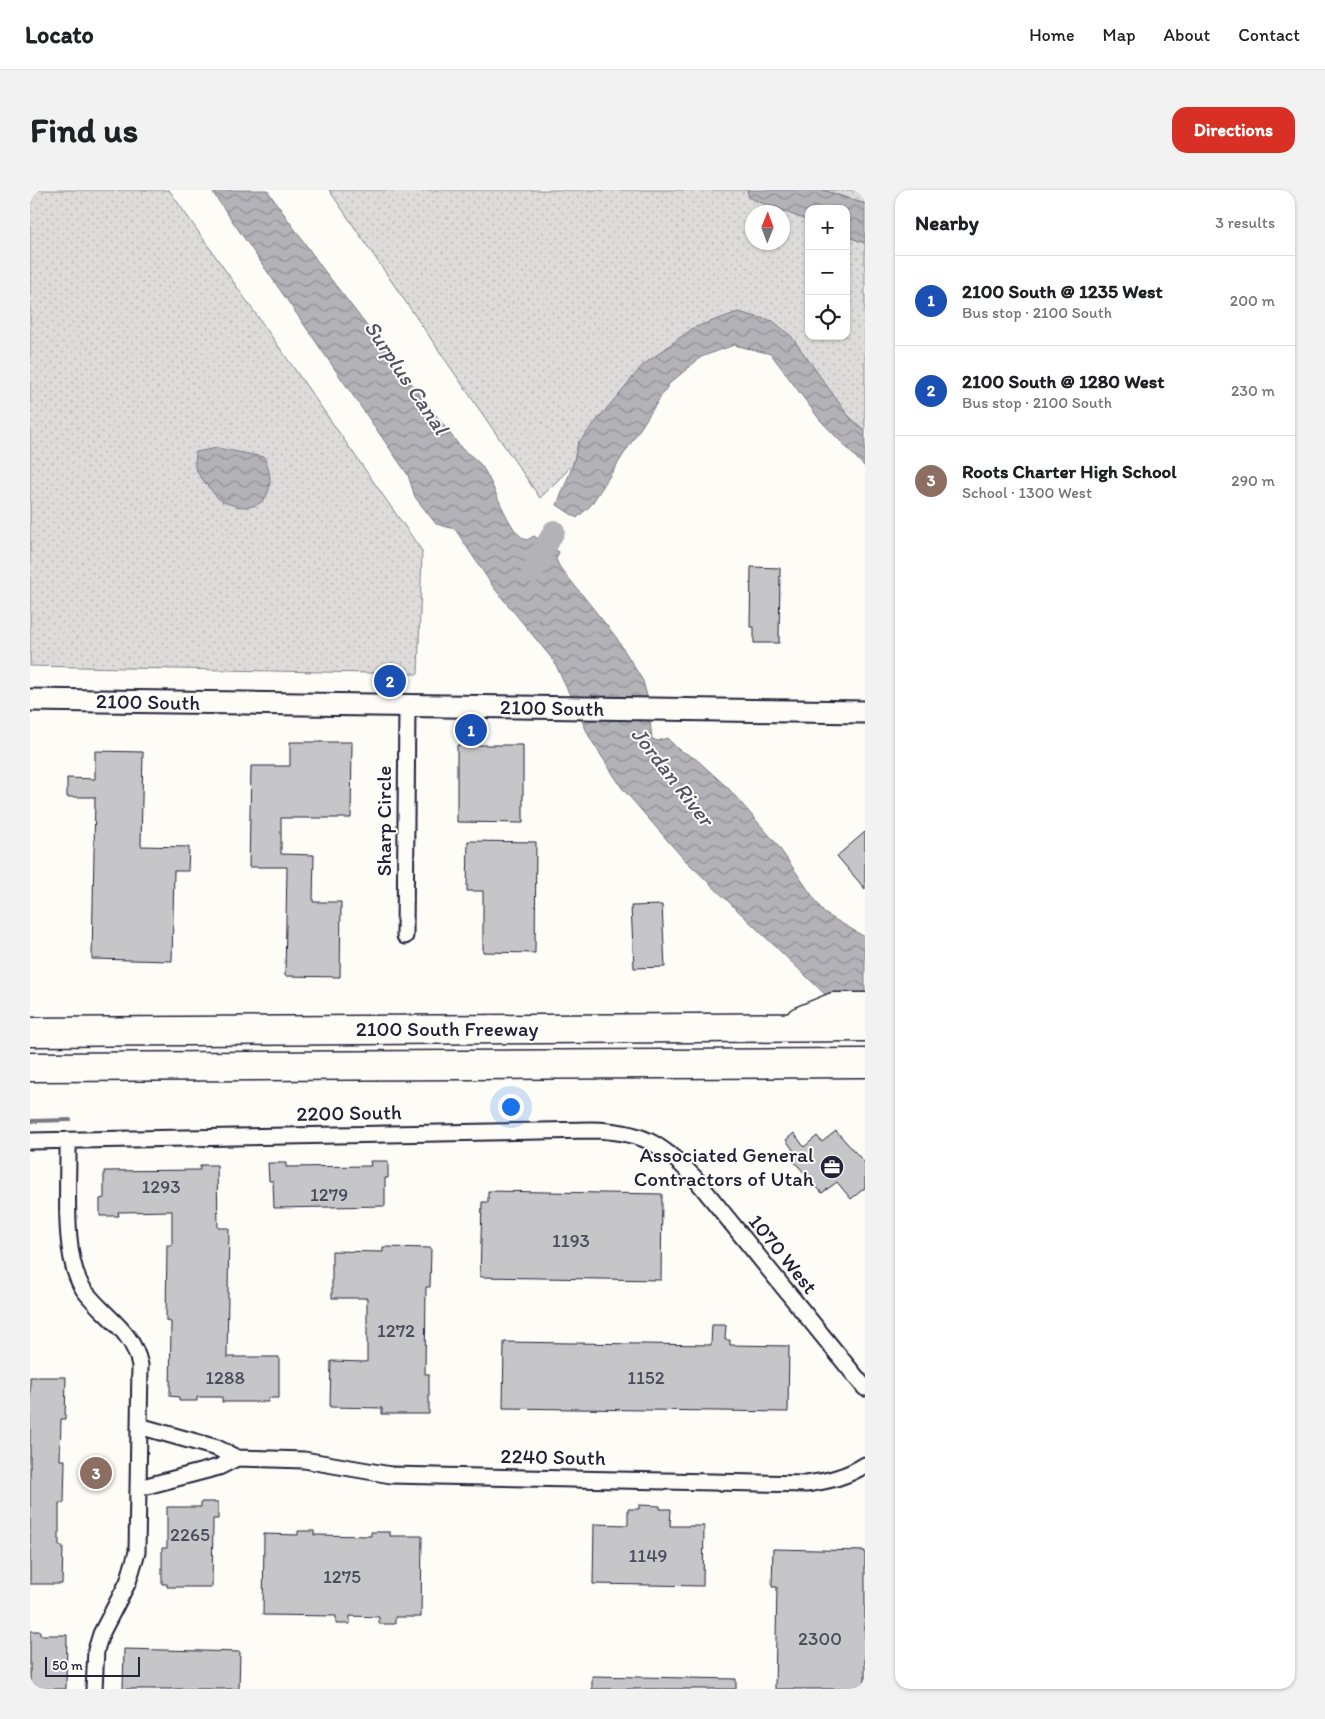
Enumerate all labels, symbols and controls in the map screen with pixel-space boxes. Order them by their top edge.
text: Locato [25,20,94,49]
text: Home [1029,24,1075,46]
text: Map [1103,24,1136,46]
text: About [1164,24,1210,46]
text: Contact [1238,24,1300,46]
button: Directions [1172,107,1295,153]
text: Find us [30,109,138,151]
north arrow [745,205,790,250]
map controls [805,205,850,340]
button: + [805,205,850,250]
text: Nearby [915,210,979,235]
text: 3 results [1215,213,1275,232]
button: − [805,250,850,295]
text: 2100 South @ 1235 West [962,280,1163,303]
text: 1 [927,291,935,310]
text: 200 m [1230,291,1275,310]
button: locate [805,295,850,340]
text: Bus stop · 2100 South [962,303,1112,322]
water label: Surplus Canal [358,315,456,441]
text: 2100 South @ 1280 West [962,370,1164,393]
text: 2 [927,381,935,400]
text: 230 m [1231,381,1275,400]
text: Bus stop · 2100 South [962,393,1112,412]
text: Roots Charter High School [962,460,1177,483]
text: 3 [927,471,935,490]
text: 290 m [1231,471,1275,490]
text: School · 1300 West [962,483,1092,502]
pin: 2 [374,662,406,700]
street label: 2100 South [96,688,200,715]
street label: 2100 South [500,694,604,721]
pin: 1 [455,711,487,749]
water label: Jordan River [626,721,721,833]
street label: Sharp Circle [371,766,396,876]
street label: 2100 South Freeway [356,1016,538,1041]
your location [498,1094,524,1120]
street label: 2200 South [296,1099,402,1126]
place label: Associated General Contractors of Utah [634,1142,815,1191]
office icon: Associated General Contractors of Utah [819,1154,845,1180]
house number: 1293 [141,1175,181,1198]
house number: 1279 [310,1183,348,1206]
street label: 1070 West [744,1209,823,1299]
house number: 1193 [552,1229,590,1252]
house number: 1272 [377,1319,415,1342]
house number: 1288 [205,1366,245,1389]
house number: 1152 [627,1366,665,1389]
street label: 2240 South [500,1443,606,1470]
pin: 3 [80,1454,112,1492]
house number: 2265 [170,1523,210,1546]
house number: 1149 [629,1544,668,1567]
house number: 1275 [323,1565,361,1588]
house number: 2300 [798,1627,842,1650]
scale bar [45,1654,140,1677]
text: 50 m [52,1657,83,1674]

